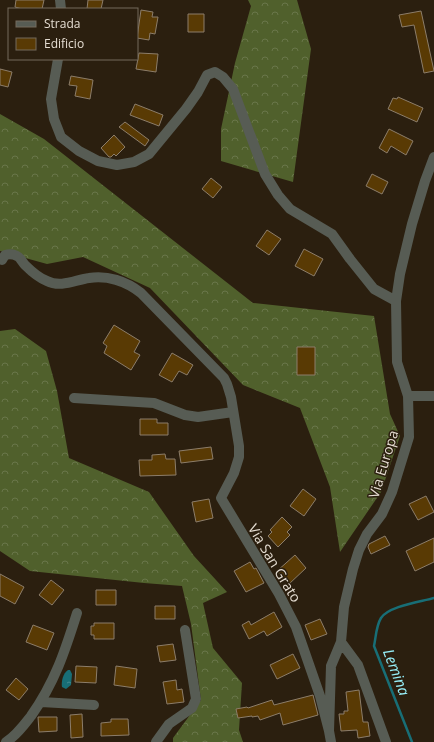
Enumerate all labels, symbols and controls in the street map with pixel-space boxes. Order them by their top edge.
legend [8,8,138,60]
text: Strada [44,15,80,32]
text: Edificio [44,35,84,52]
street label: Via Europa [364,428,402,500]
street label: Via San Grato [244,520,306,606]
water label: Lemina [379,646,415,699]

